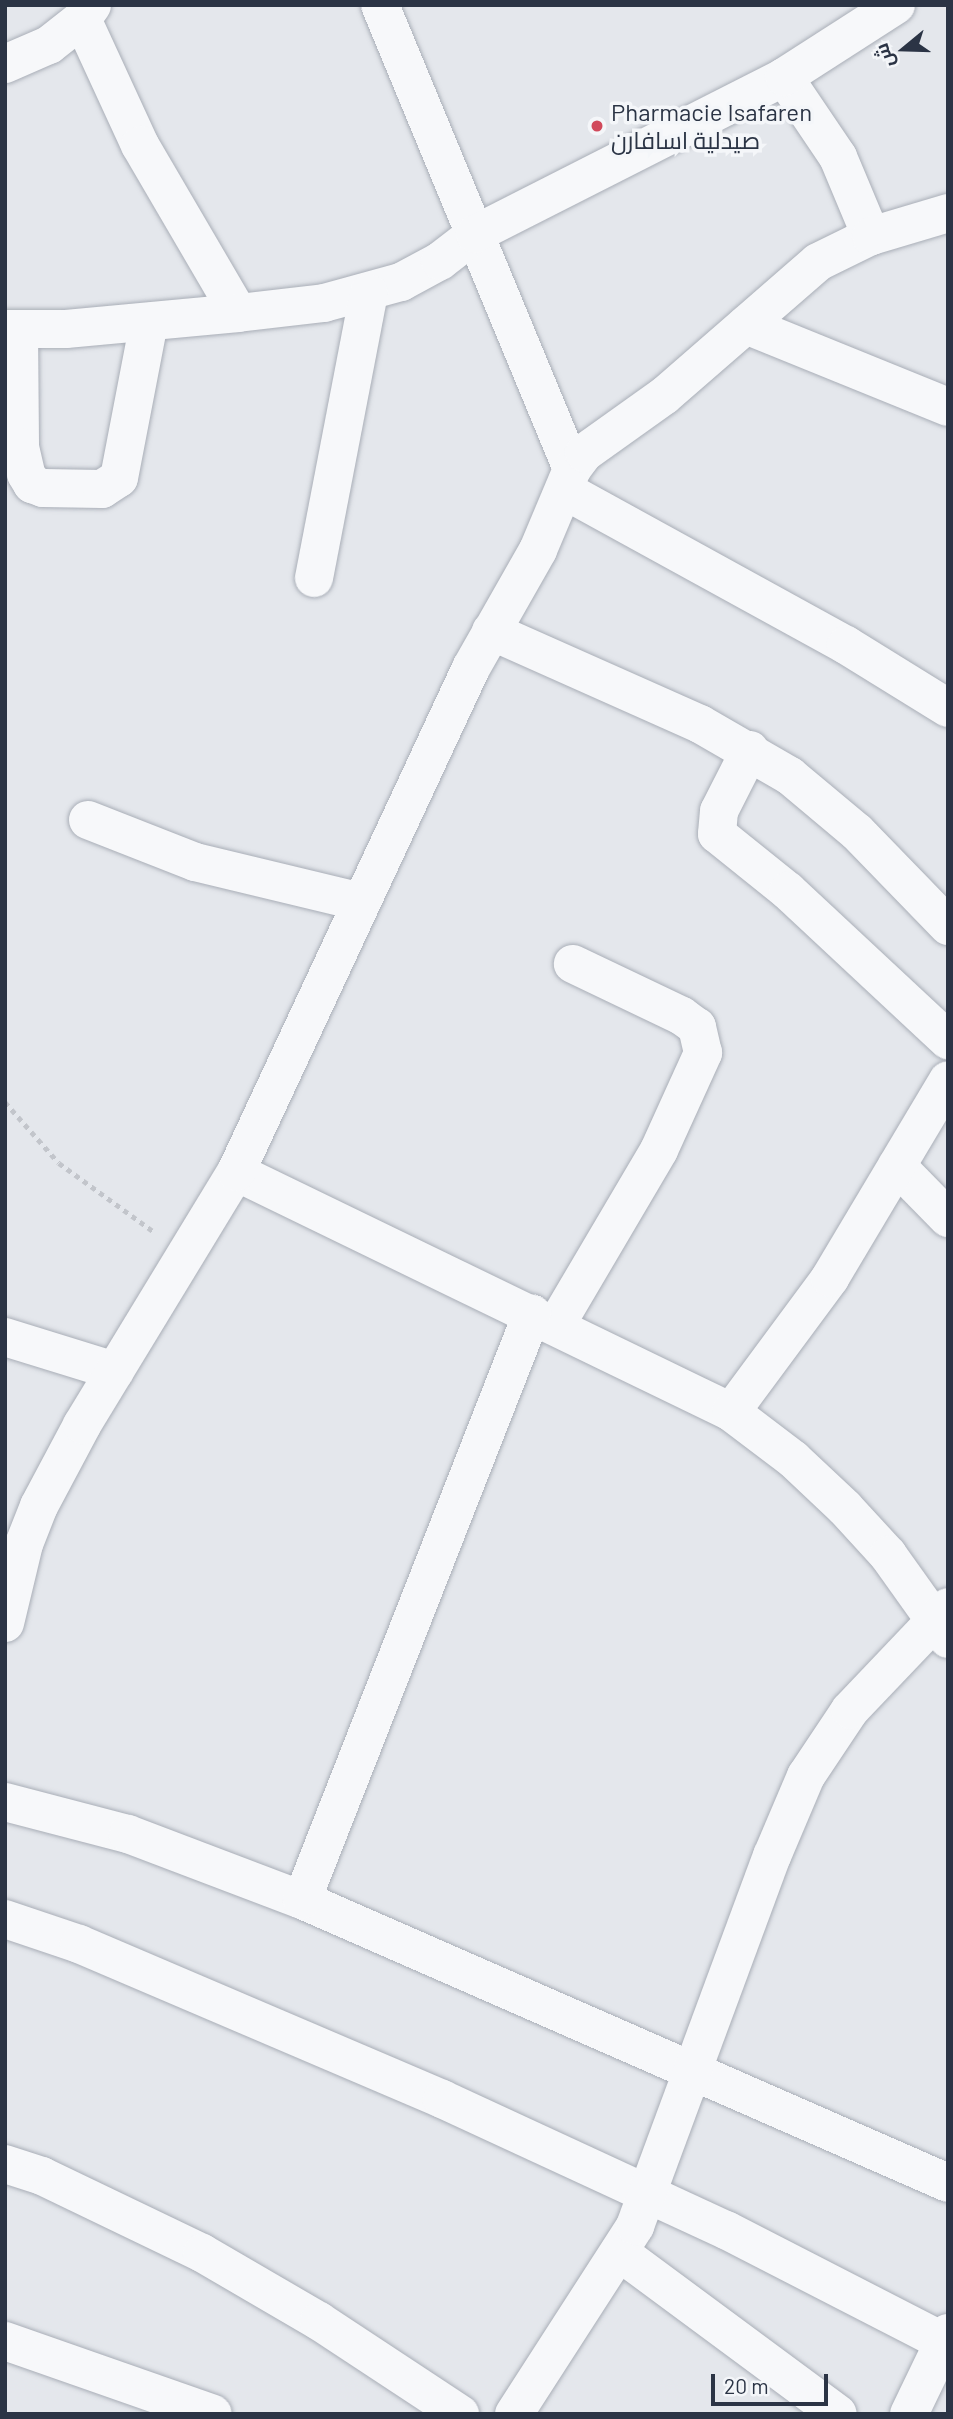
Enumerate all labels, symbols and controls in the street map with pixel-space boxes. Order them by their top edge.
north arrow [869,14,939,84]
text: ش [869,41,899,71]
place label: Pharmacie Isafaren صيدلية اسافارن [611,98,812,154]
marker: Pharmacie Isafaren صيدلية اسافارن [589,118,605,134]
scale bar [715,2360,832,2404]
text: 20 m [724,2373,769,2398]

